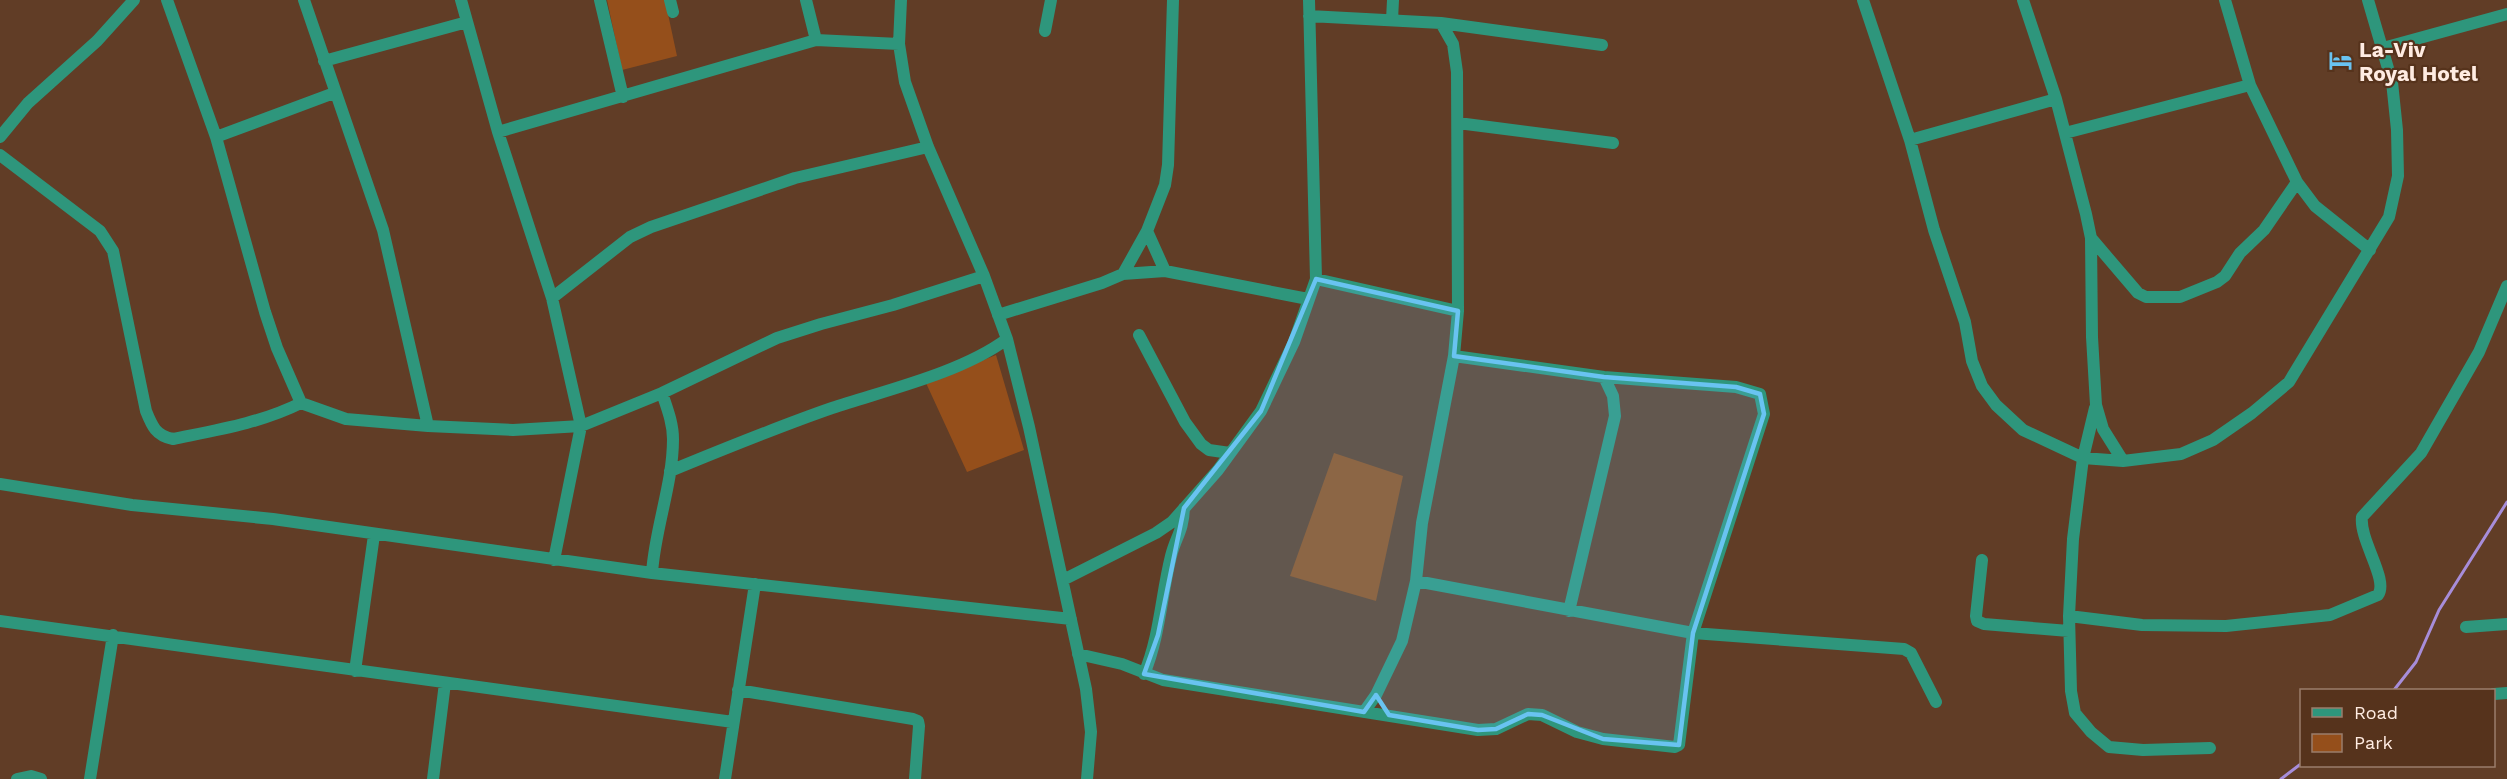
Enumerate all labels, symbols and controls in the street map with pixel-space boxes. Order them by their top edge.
place label: La-Viv Royal Hotel [2359,37,2478,86]
hotel icon: La-Viv Royal Hotel [2328,48,2354,74]
legend [2300,689,2495,767]
text: Road [2354,702,2398,723]
text: Park [2354,732,2393,753]

